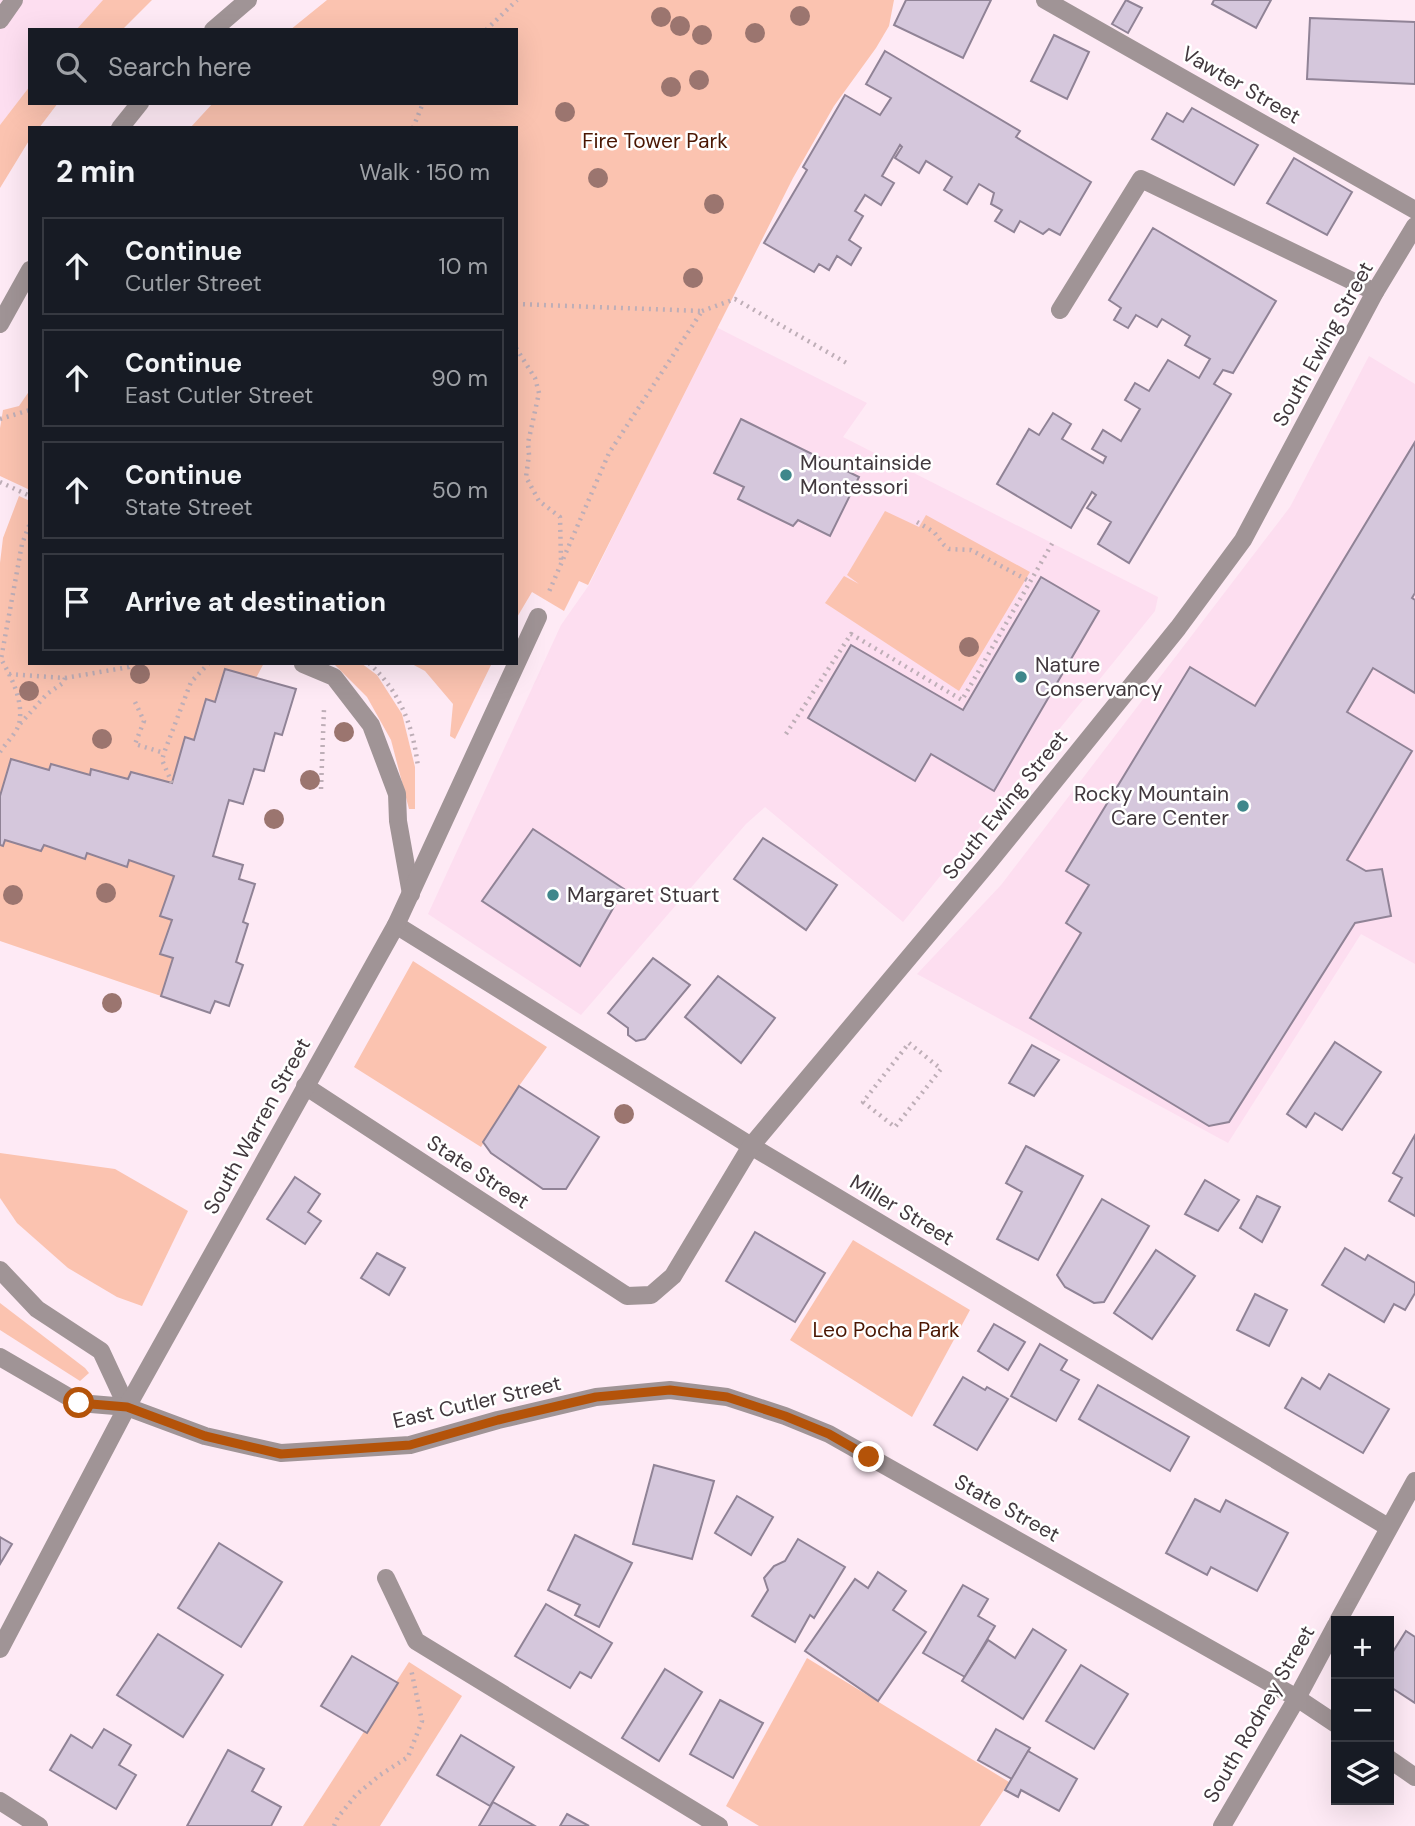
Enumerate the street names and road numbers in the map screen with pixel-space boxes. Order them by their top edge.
street label: Vawter Street [1176,40,1306,130]
street label: South Ewing Street [1266,257,1380,431]
street label: South Ewing Street [936,725,1074,885]
street label: South Warren Street [197,1033,317,1219]
street label: State Street [422,1129,534,1215]
street label: Miller Street [845,1168,959,1252]
street label: East Cutler Street [390,1369,564,1435]
street label: State Street [949,1468,1065,1548]
street label: South Rodney Street [1197,1620,1321,1808]

